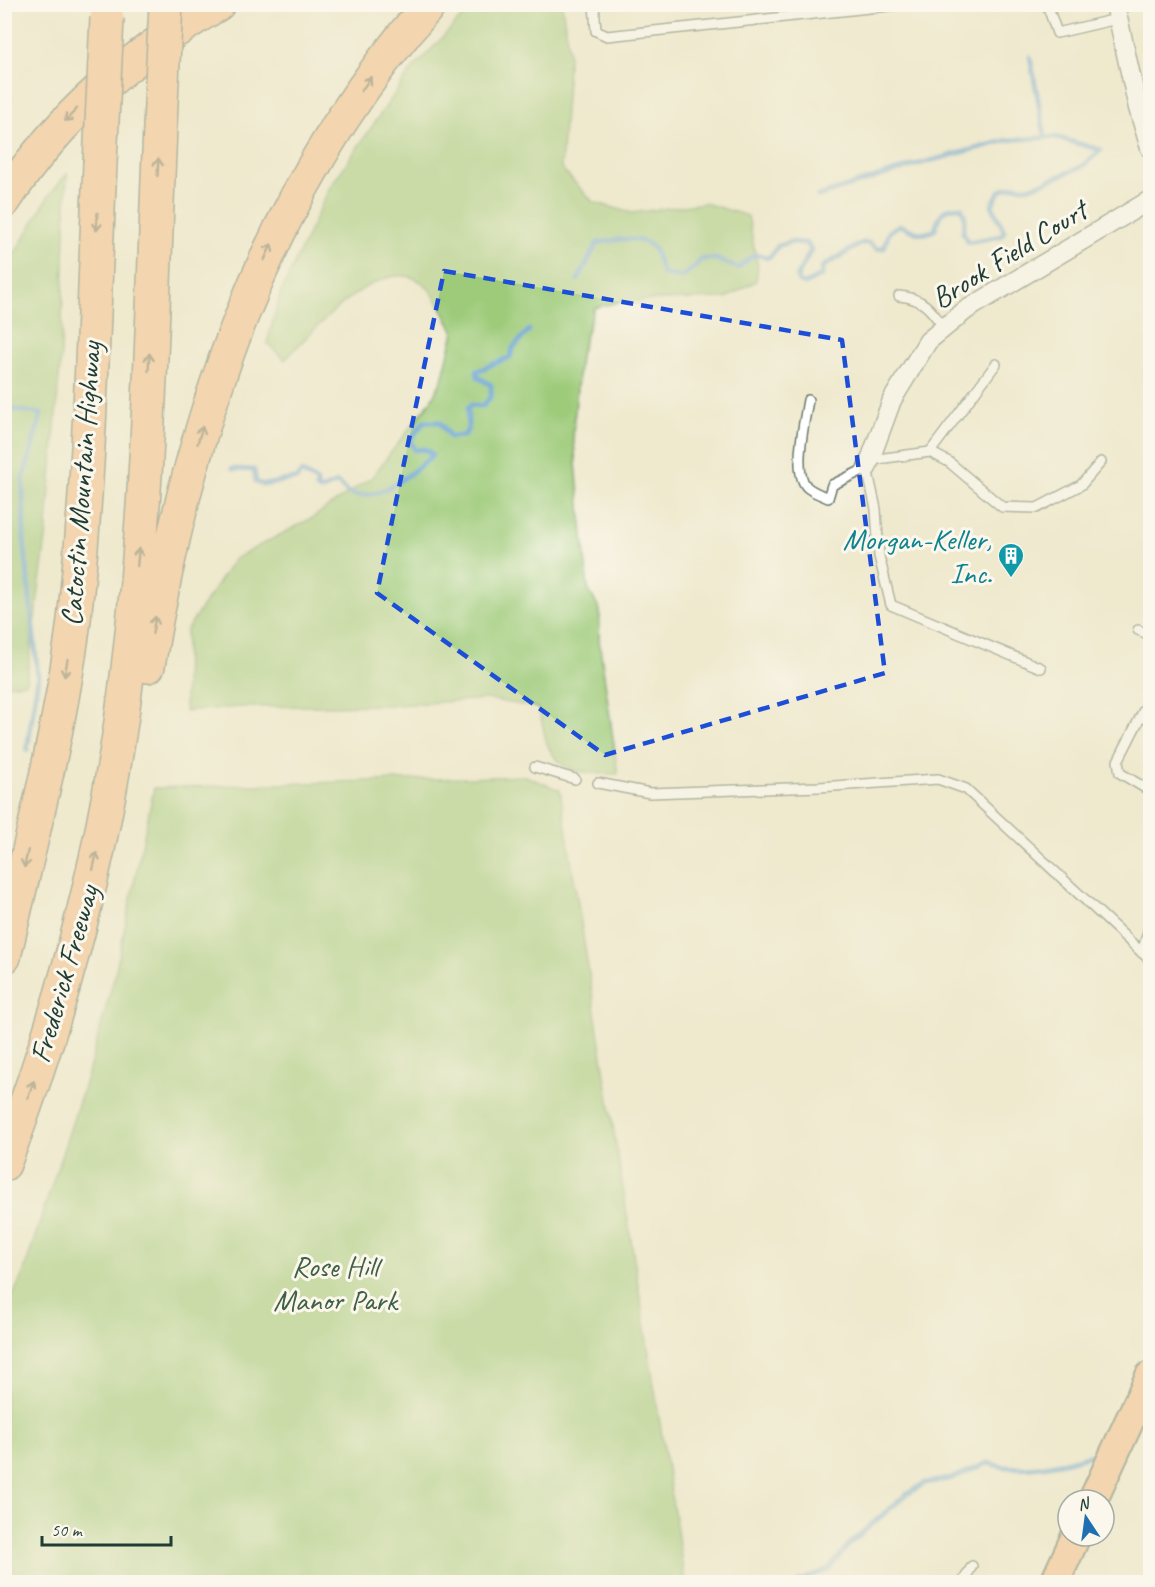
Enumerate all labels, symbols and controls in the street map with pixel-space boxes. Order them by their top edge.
one-way arrow [360,76,372,93]
one-way arrow [64,108,79,123]
one-way arrow [153,158,164,178]
street label: Brook Field Court [924,189,1097,317]
one-way arrow [92,212,103,232]
one-way arrow [263,244,275,262]
street label: Catoctin Mountain Highway [52,339,110,627]
one-way arrow [144,352,155,372]
one-way arrow [195,426,206,445]
place label: Morgan-Keller, Inc. [843,520,992,592]
building icon: Morgan-Keller, Inc. [996,541,1026,579]
one-way arrow [132,547,143,567]
one-way arrow [149,615,160,635]
one-way arrow [60,658,71,677]
one-way arrow [20,849,32,868]
one-way arrow [89,852,101,871]
street label: Frederick Freeway [21,879,108,1067]
one-way arrow [26,1080,37,1099]
park label: Rose Hill Manor Park [273,1247,399,1319]
north arrow [1056,1488,1116,1548]
text: N [1076,1493,1093,1515]
scale bar [42,1509,171,1547]
text: 50 m [51,1519,84,1541]

